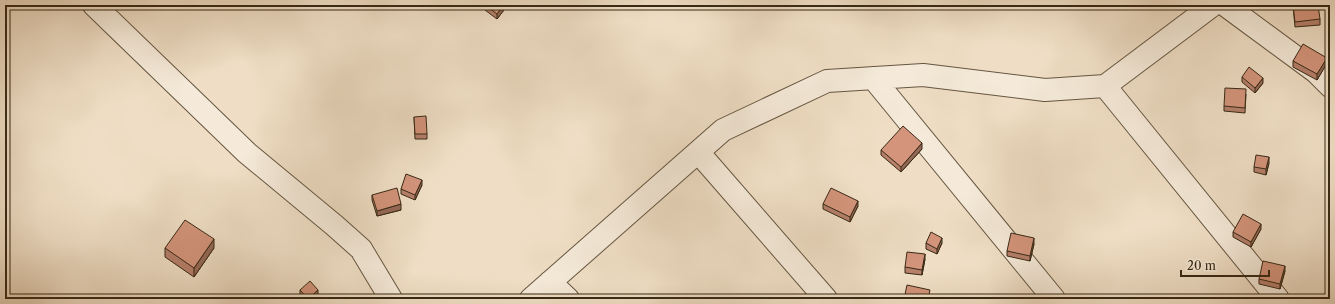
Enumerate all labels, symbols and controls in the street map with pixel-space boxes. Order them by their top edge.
scale bar [1181,252,1269,278]
text: 20 m [1187,258,1216,273]

